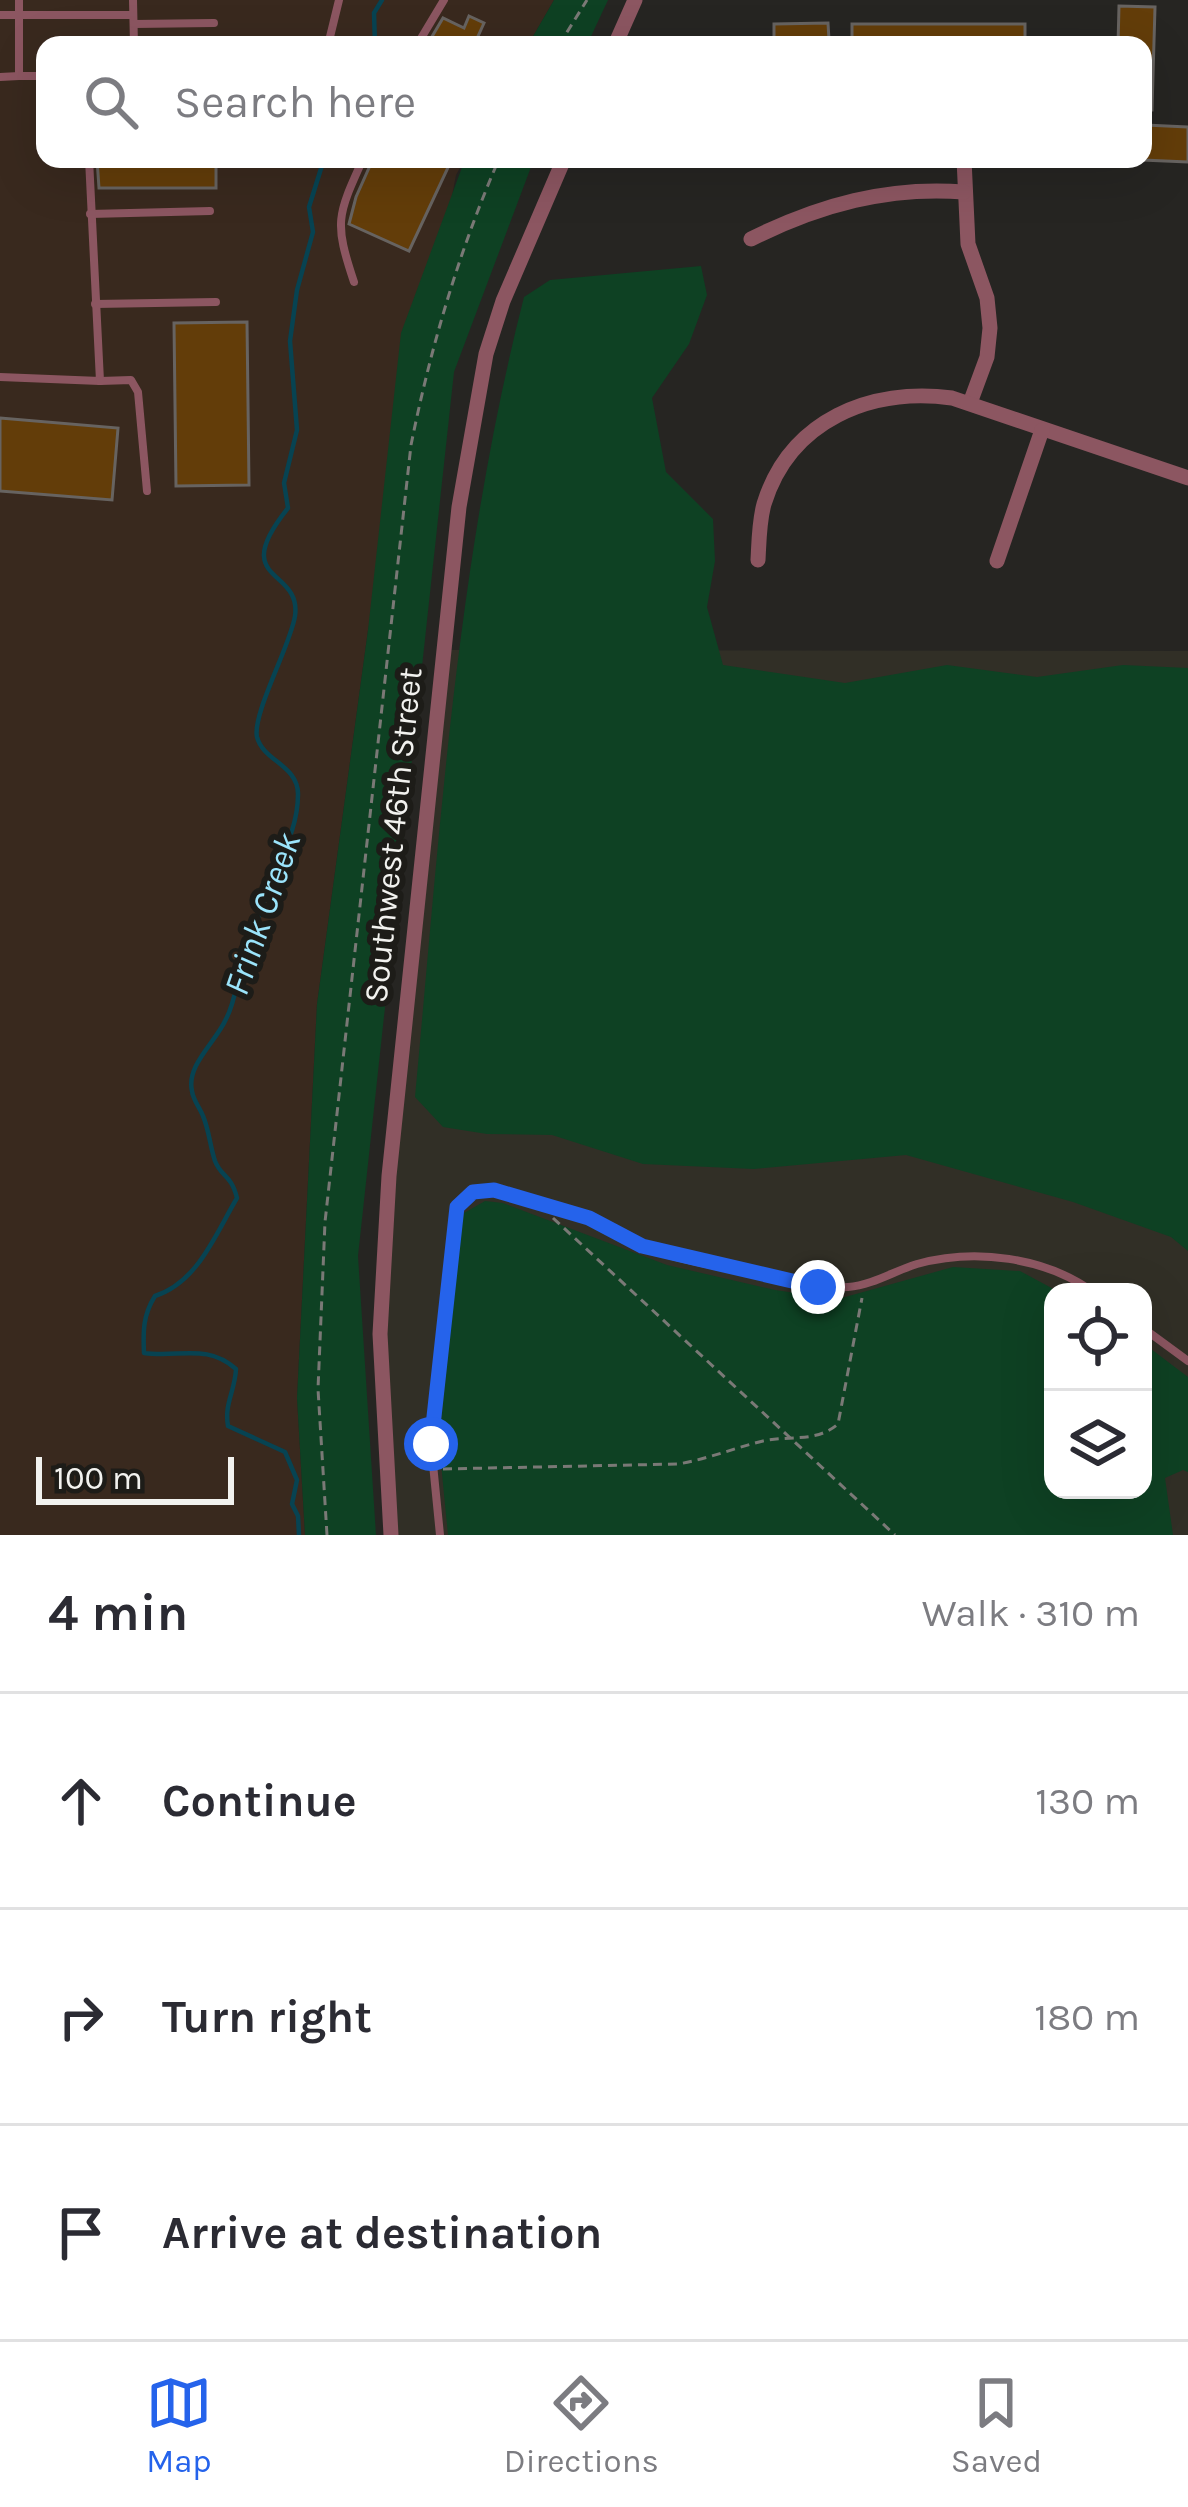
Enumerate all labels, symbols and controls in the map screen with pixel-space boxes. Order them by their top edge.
search box [36,36,1152,168]
icon: search [78,69,144,135]
text: Search here [174,76,416,128]
street label: Southwest 46th Street [357,666,429,1004]
water label: Frink Creek [215,827,309,1000]
route end [791,1260,845,1314]
map controls [1044,1283,1152,1499]
button: locate [1044,1283,1152,1391]
button: layers [1044,1391,1152,1499]
route start [404,1417,458,1471]
scale bar [36,1451,234,1504]
text: 100 m [54,1459,143,1497]
text: 4 min [48,1583,188,1643]
text: Walk · 310 m [922,1590,1140,1636]
icon: ahead [48,1768,114,1834]
text: Continue [162,1775,357,1827]
text: 130 m [1035,1778,1140,1824]
icon: right [48,1984,114,2050]
text: Turn right [162,1991,372,2043]
text: 180 m [1034,1994,1140,2040]
icon: arrive [48,2200,114,2266]
text: Arrive at destination [162,2207,602,2259]
tab: Map [146,2370,212,2480]
tab: Directions [504,2370,659,2480]
tab: Saved [951,2370,1042,2480]

